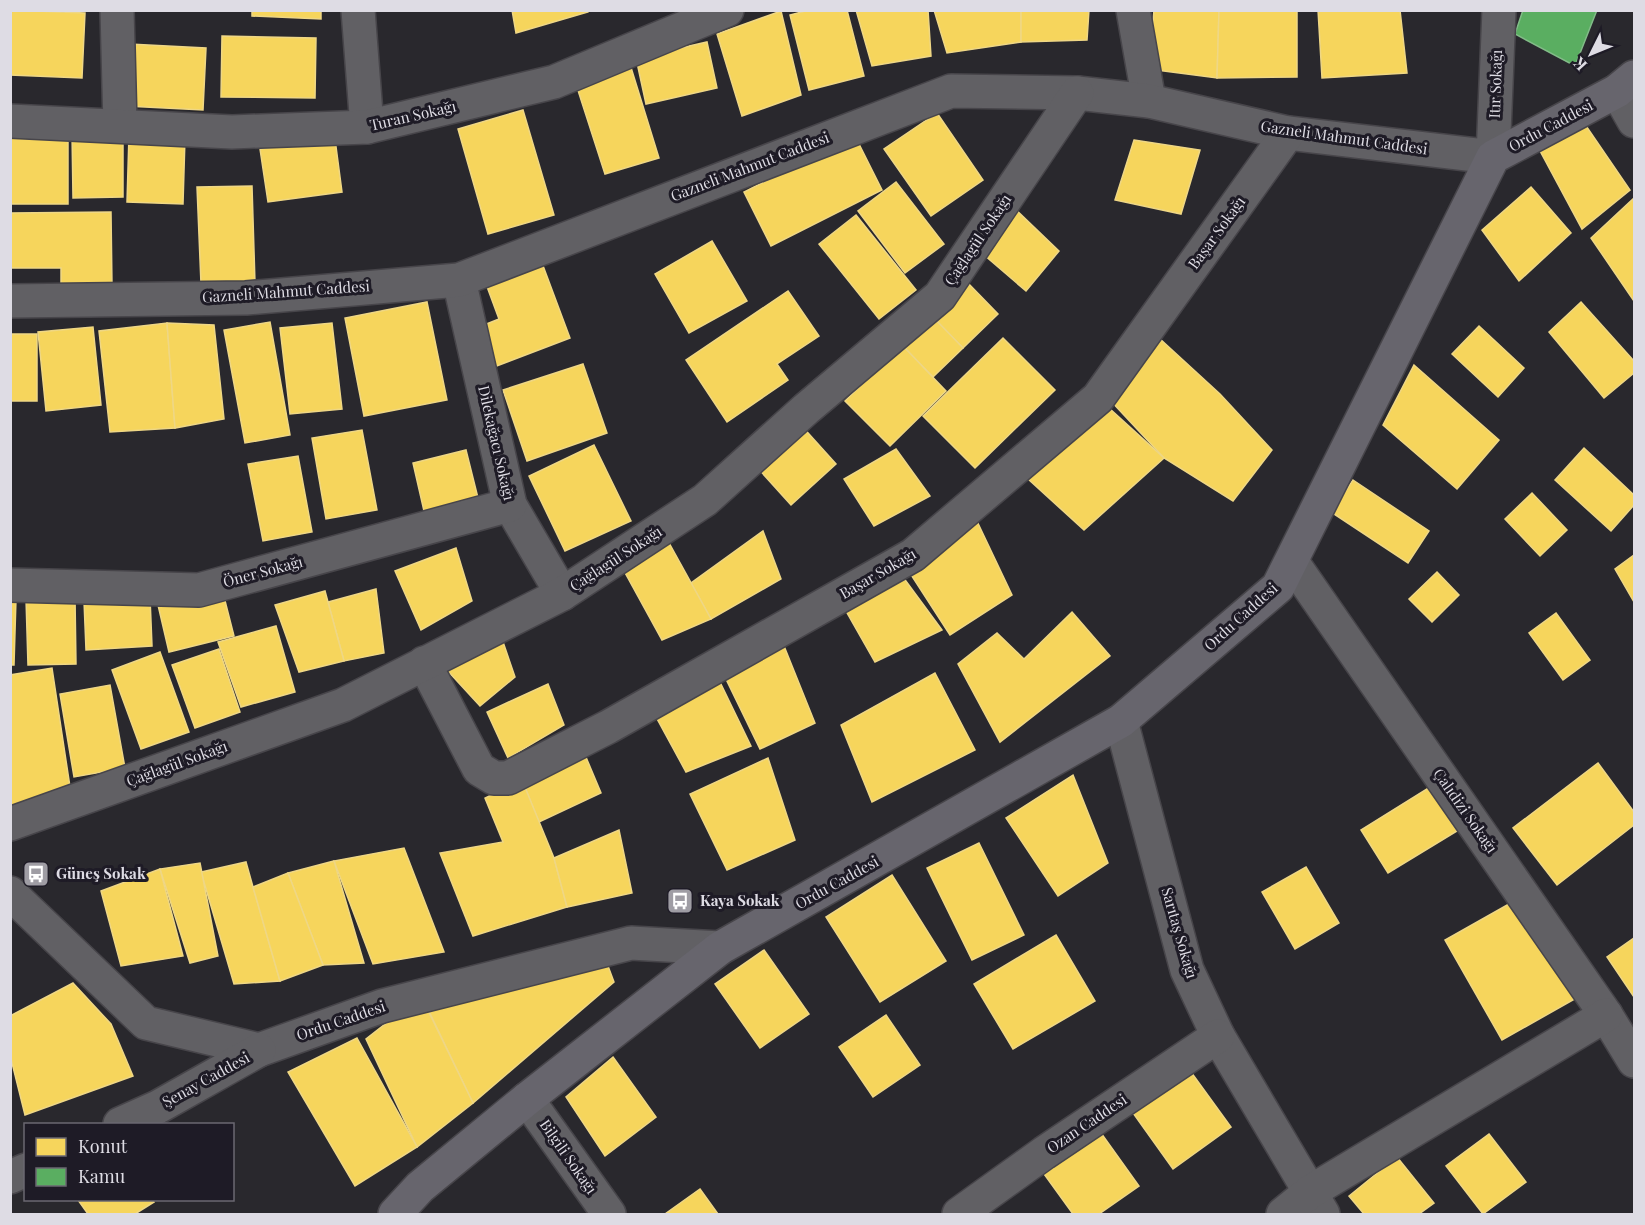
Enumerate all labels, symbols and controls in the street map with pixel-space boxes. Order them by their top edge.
north arrow [1561,24,1621,84]
street label: Itır Sokağı [1484,49,1506,119]
text: K [1568,53,1591,76]
street label: Ordu Caddesi [1505,94,1597,156]
street label: Turan Sokağı [368,95,458,135]
street label: Gazneli Mahmut Caddesi [1260,115,1429,159]
street label: Gazneli Mahmut Caddesi [668,126,832,206]
street label: Çağlagül Sokağı [939,189,1015,289]
street label: Başar Sokağı [1183,192,1250,273]
street label: Gazneli Mahmut Caddesi [201,275,371,307]
street label: Dilekağacı Sokağı [474,383,520,503]
street label: Çağlagül Sokağı [565,521,666,595]
street label: Başar Sokağı [836,543,920,603]
street label: Öner Sokağı [221,551,305,591]
street label: Ordu Caddesi [1199,577,1282,655]
street label: Çağlagül Sokağı [123,735,231,791]
street label: Çalıdizi Sokağı [1429,764,1503,857]
street label: Ordu Caddesi [791,851,882,913]
bus stop icon: Güneş Sokak [21,859,51,889]
place label: Güneş Sokak [56,863,146,883]
street label: Sarıtaş Sokağı [1157,885,1203,981]
bus stop icon: Kaya Sokak [665,886,695,916]
place label: Kaya Sokak [700,890,780,910]
street label: Ordu Caddesi [294,995,388,1045]
street label: Şenay Caddesi [158,1047,253,1111]
street label: Ozan Caddesi [1043,1089,1131,1157]
street label: Bilgili Sokağı [536,1115,602,1198]
legend [24,1123,234,1201]
text: Konut [78,1134,128,1158]
text: Kamu [78,1164,126,1188]

